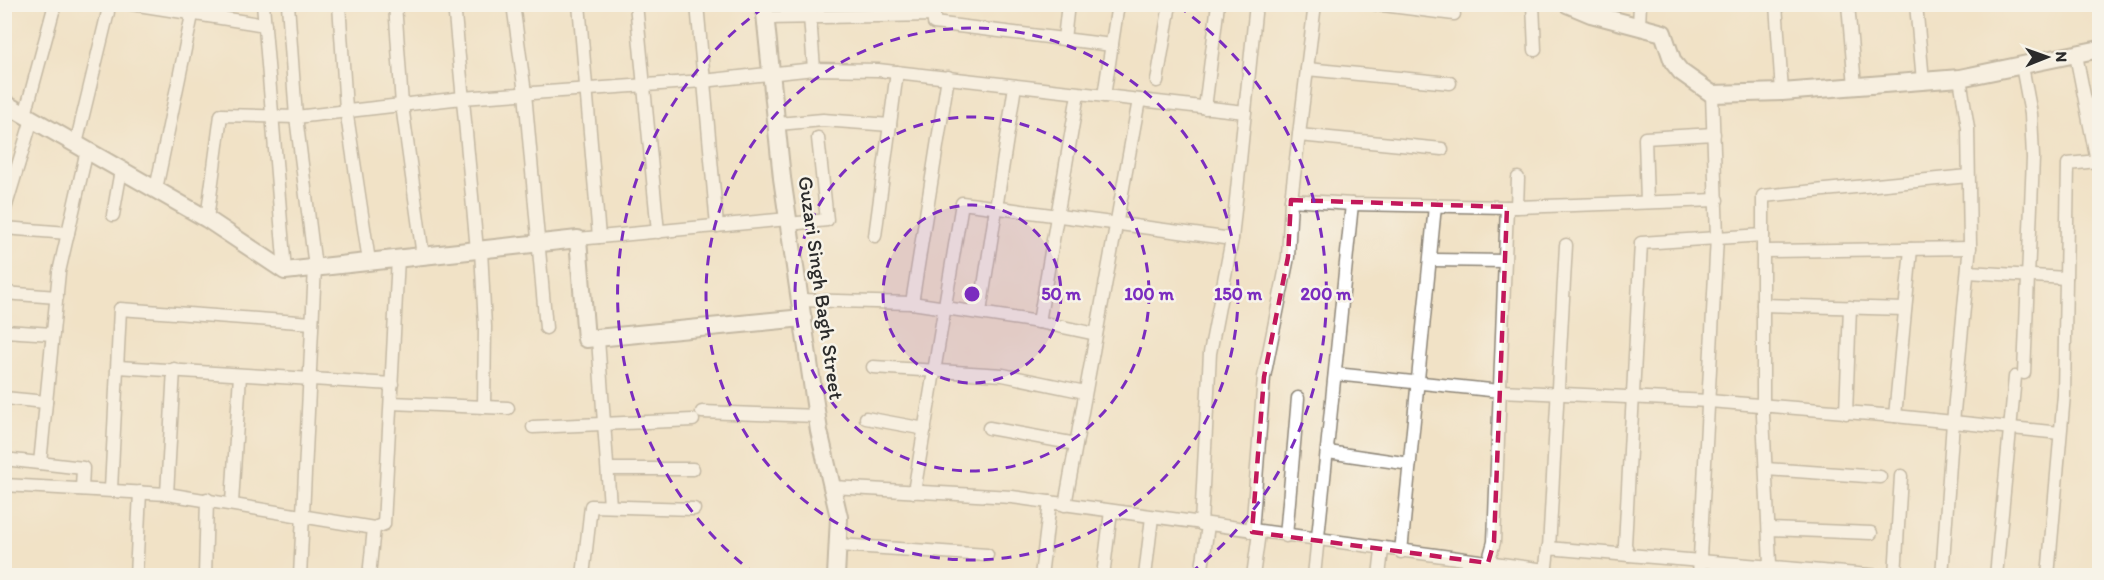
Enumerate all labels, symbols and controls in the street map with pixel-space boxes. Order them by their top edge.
north arrow [2017,27,2077,87]
text: N [2052,51,2071,62]
street label: Guzari Singh Bagh Street [793,174,850,402]
text: 50 m [1041,283,1082,305]
text: 100 m [1124,283,1175,305]
text: 150 m [1214,283,1263,305]
text: 200 m [1301,283,1352,305]
centre of rings [962,284,982,304]

